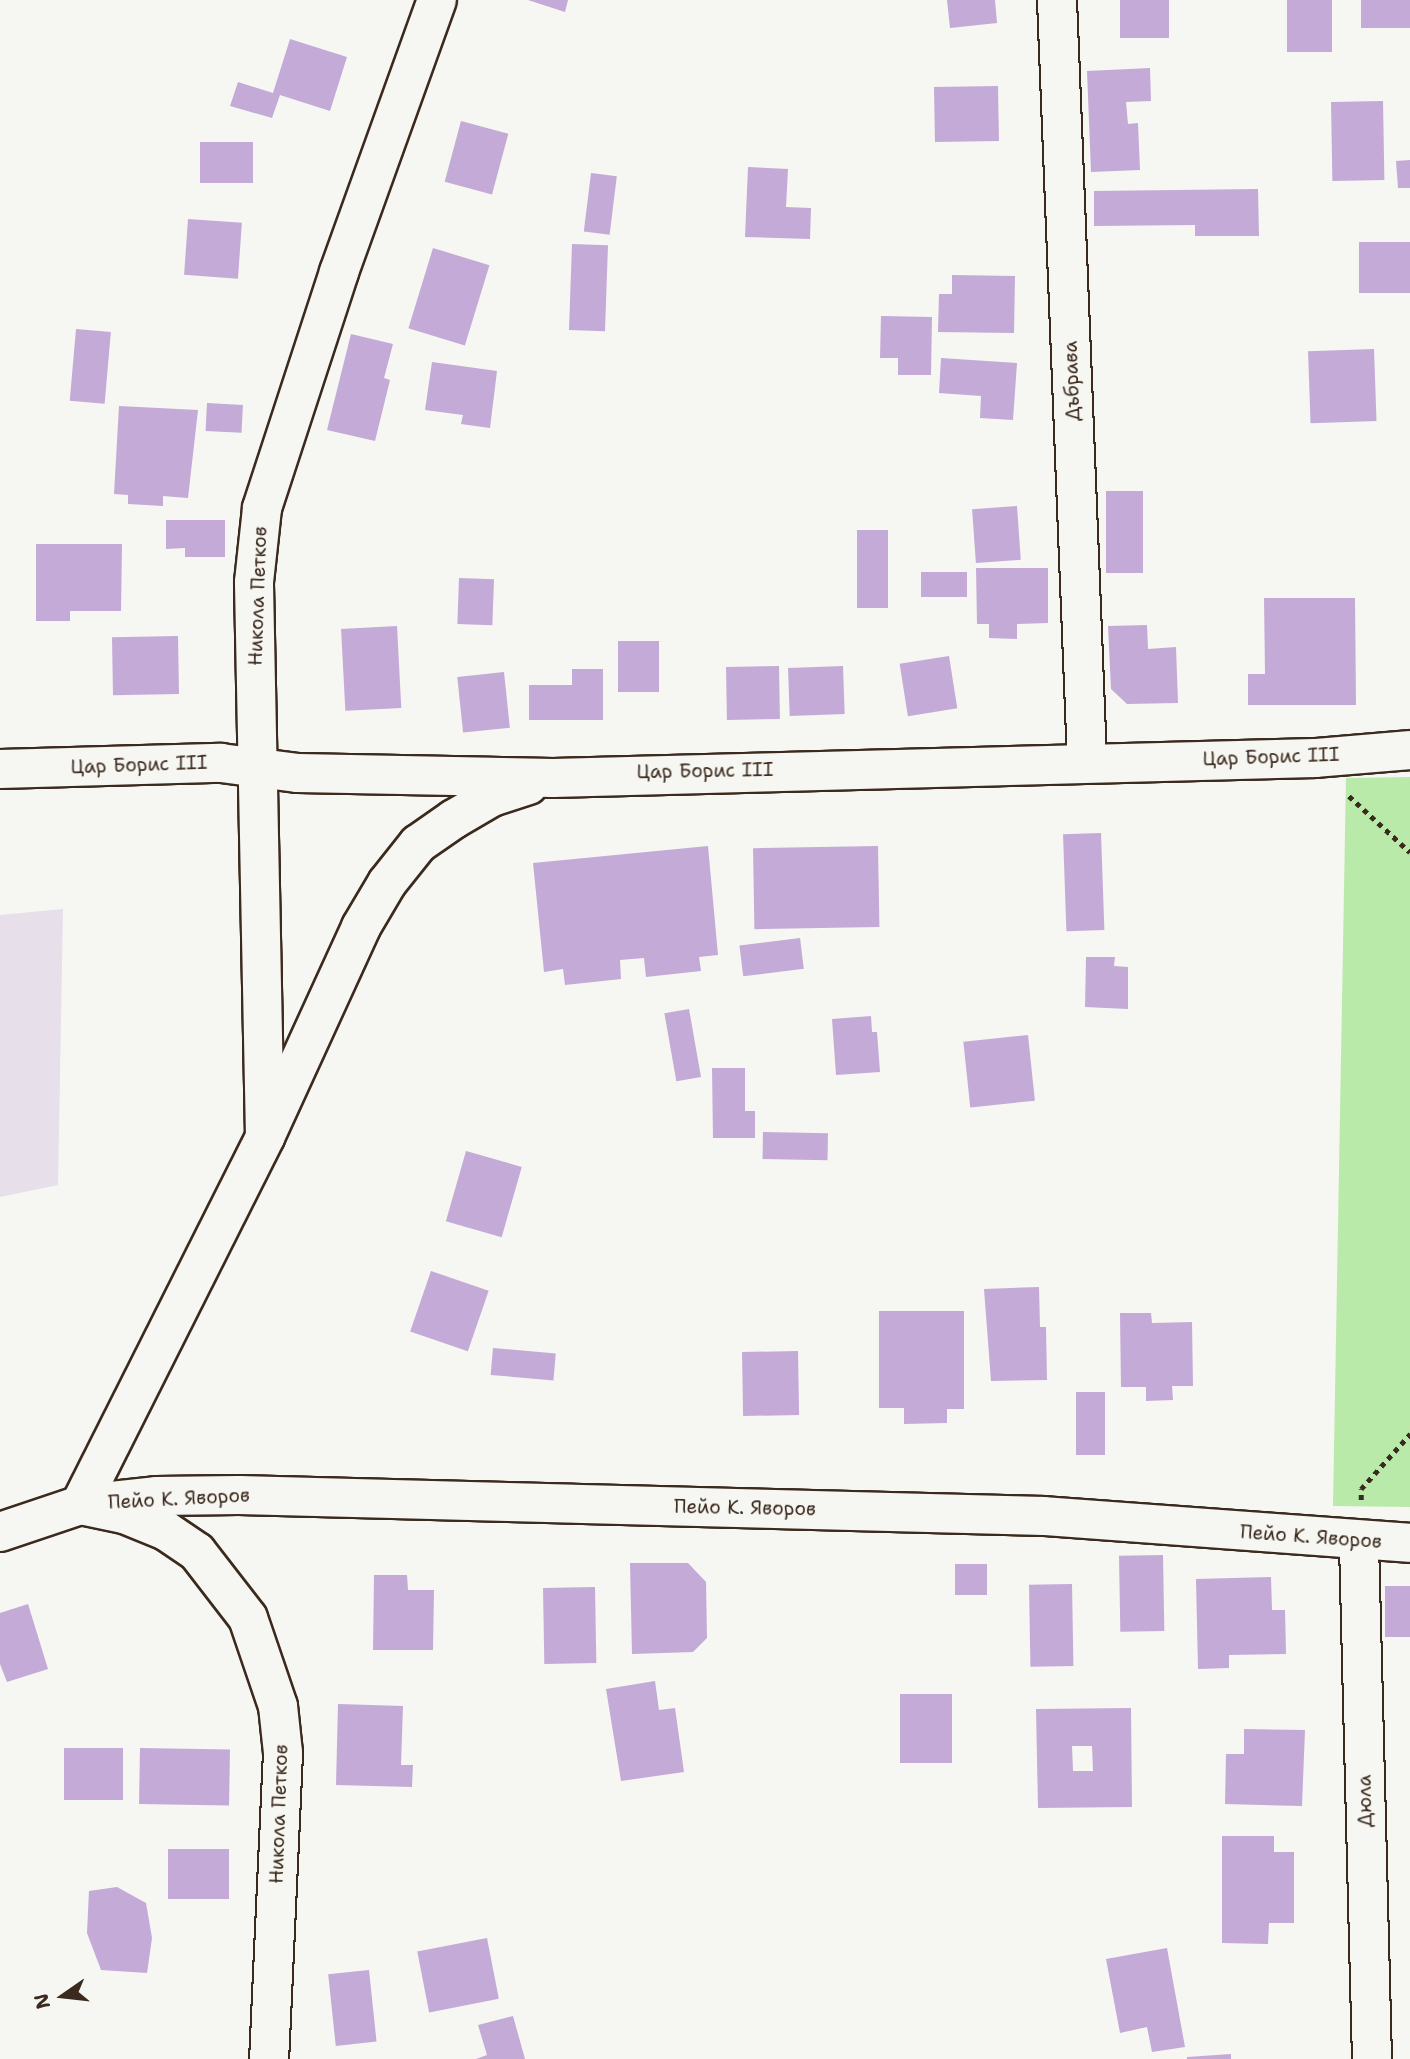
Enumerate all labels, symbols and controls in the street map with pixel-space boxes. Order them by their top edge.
street label: Дъбрава [1059,340,1085,422]
street label: Никола Петков [244,526,272,666]
street label: Цар Борис III [1202,743,1340,771]
street label: Цар Борис III [70,751,208,779]
street label: Цар Борис III [636,758,774,784]
street label: Пейо К. Яворов [107,1484,251,1514]
street label: Пейо К. Яворов [674,1495,816,1521]
street label: Пейо К. Яворов [1239,1521,1383,1553]
street label: Никола Петков [265,1744,293,1884]
street label: Дюла [1353,1775,1377,1827]
north arrow [28,1961,98,2031]
text: N [28,1991,56,2012]

